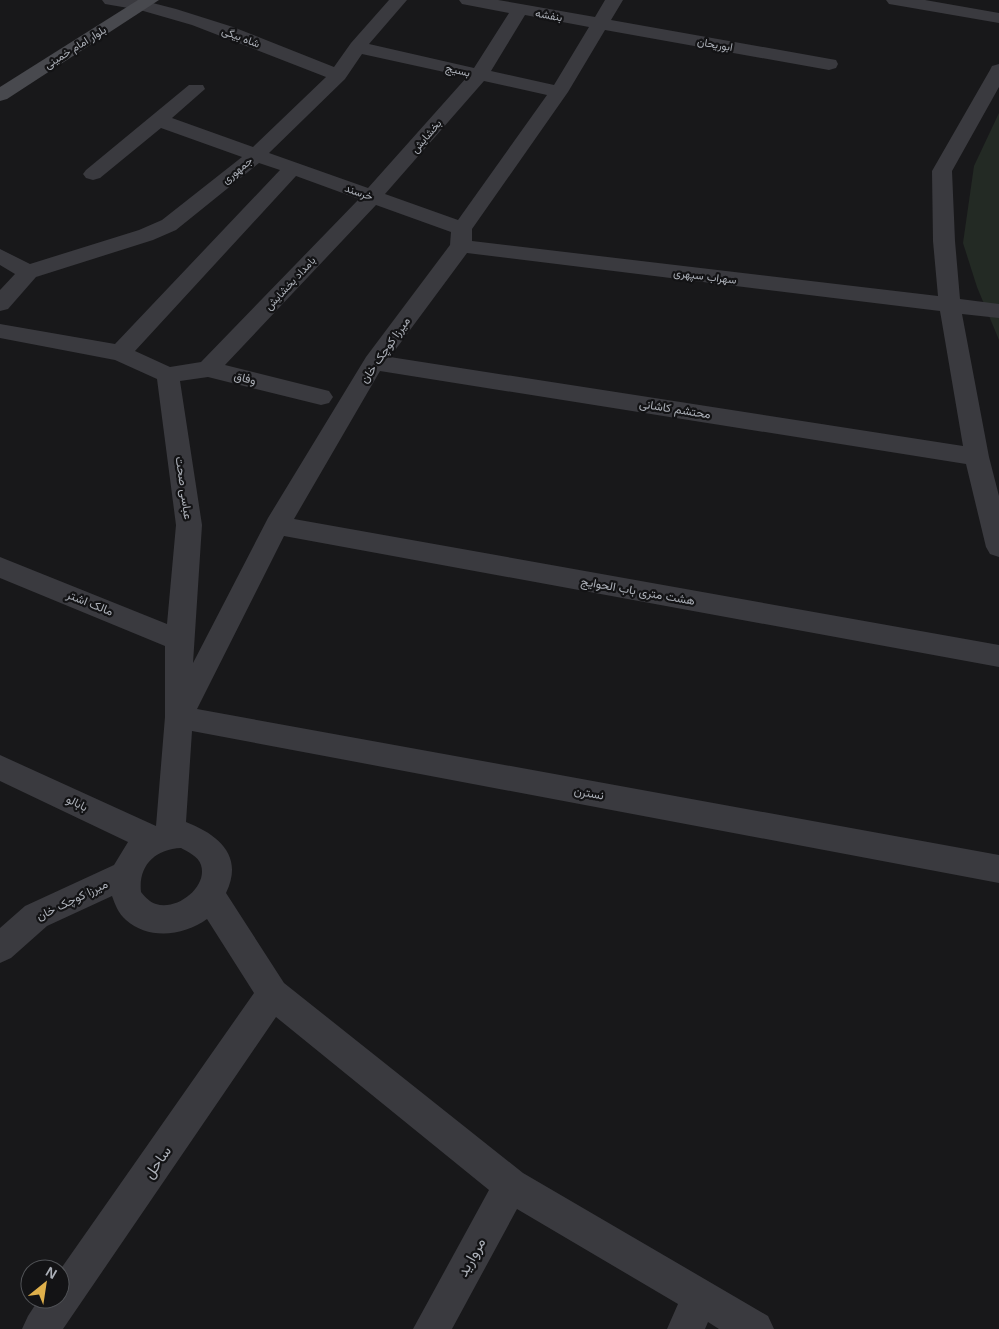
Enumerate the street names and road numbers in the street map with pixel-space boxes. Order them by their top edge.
street label: بنفشه [534,7,564,24]
street label: بلوار امام خمینی [42,23,109,72]
street label: شاه بیگی [220,24,262,51]
street label: ابوریحان [696,35,734,54]
street label: بسیج [444,61,471,81]
street label: بخشایش [408,117,444,156]
street label: جمهوری [219,154,255,187]
street label: خرسند [343,182,375,203]
street label: بامداد بخشایش [262,254,319,313]
street label: سهراب سپهری [672,266,738,288]
street label: میرزا کوچک خان [357,314,414,386]
street label: وفاق [232,369,257,388]
street label: محتشم کاشانی [638,396,712,423]
street label: عباسی صحت [172,456,195,521]
street label: هشت متری باب الحوایج [579,574,696,610]
street label: مالک اشتر [63,587,115,620]
street label: نسترن [573,783,605,804]
street label: بابالو [64,792,90,815]
street label: میرزا کوچک خان [34,877,110,924]
street label: ساحل [140,1142,175,1182]
street label: مروارید [454,1235,489,1280]

